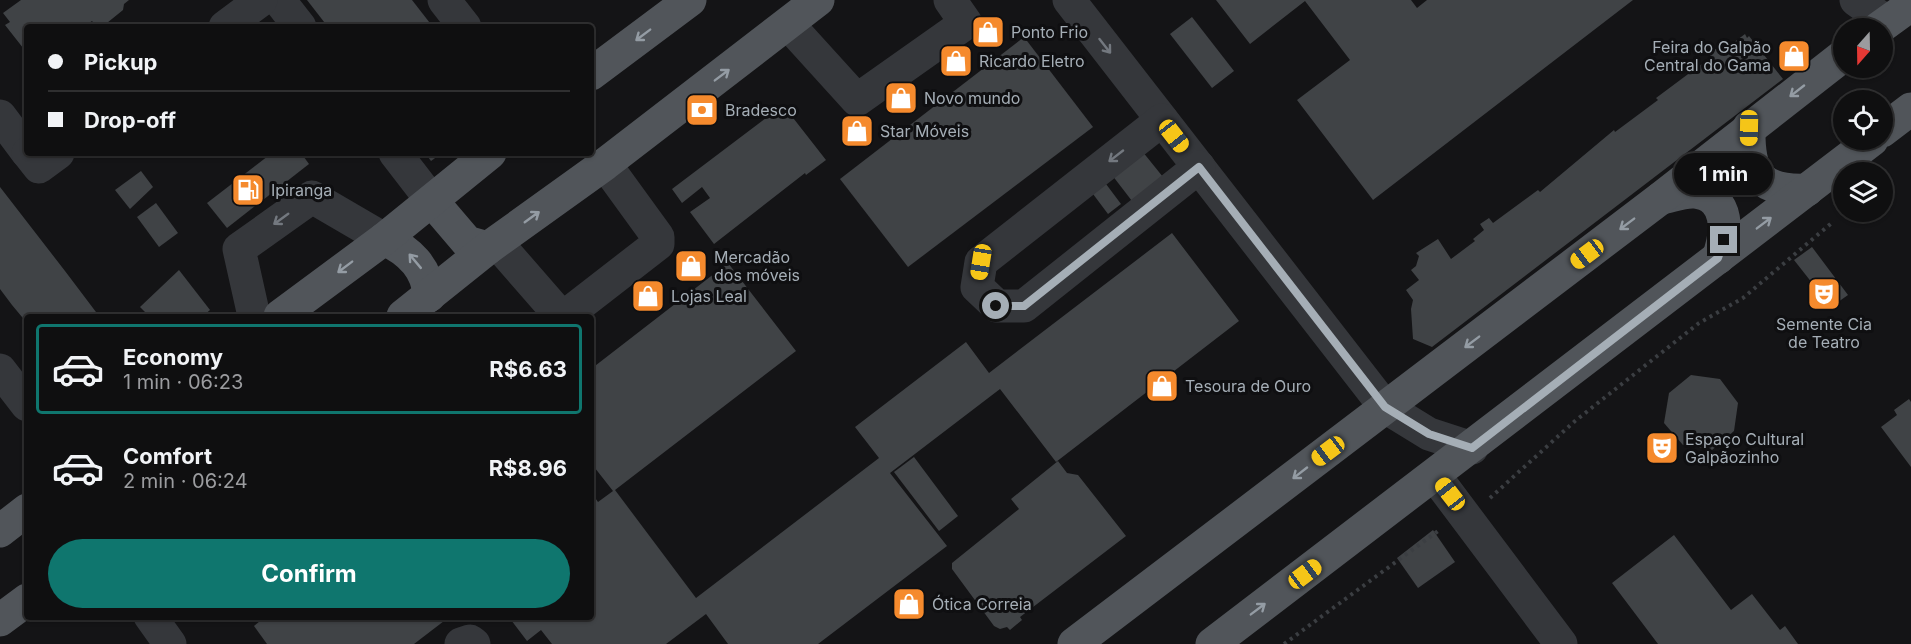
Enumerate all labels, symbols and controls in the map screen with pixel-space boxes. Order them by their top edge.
shop icon: Ponto Frio [970,14,1006,50]
north arrow [1833,18,1893,78]
map controls [1833,18,1893,222]
place label: Ponto Frio [1011,22,1088,42]
one-way arrow [635,29,651,41]
place label: Feira do Galpão Central do Gama [1644,37,1771,75]
one-way arrow [1099,38,1112,54]
shop icon: Feira do Galpão Central do Gama [1776,38,1812,74]
shop icon: Ricardo Eletro [938,43,974,79]
text: Pickup [84,49,158,75]
place label: Ricardo Eletro [979,51,1085,71]
one-way arrow [713,68,729,81]
shop icon: Novo mundo [883,80,919,116]
one-way arrow [1789,84,1805,97]
place label: Novo mundo [924,88,1020,108]
button: locate [1833,90,1893,150]
bank icon: Bradesco [684,92,720,128]
place label: Bradesco [725,100,797,120]
text: Drop-off [84,107,176,133]
car [1740,110,1758,146]
shop icon: Star Móveis [839,113,875,149]
car [1156,116,1192,156]
place label: Star Móveis [880,121,969,141]
one-way arrow [1108,149,1124,162]
callout: 1 min [1674,153,1774,195]
text: 1 min [1699,162,1748,186]
button: layers [1833,162,1893,222]
fuel station icon: Ipiranga [230,172,266,208]
place label: Ipiranga [271,180,332,200]
one-way arrow [524,211,540,224]
one-way arrow [274,213,290,225]
one-way arrow [1756,217,1772,230]
one-way arrow [1620,218,1636,230]
route end [1710,226,1737,253]
car [1567,236,1607,272]
car [969,243,993,281]
place label: Mercadão dos móveis [714,247,800,285]
shop icon: Mercadão dos móveis [673,248,709,284]
one-way arrow [408,253,421,269]
one-way arrow [338,260,354,273]
theatre icon: Semente Cia de Teatro [1806,276,1842,312]
shop icon: Lojas Leal [630,278,666,314]
place label: Lojas Leal [671,286,747,306]
route start [982,292,1009,319]
place label: Semente Cia de Teatro [1776,314,1872,352]
one-way arrow [1464,335,1480,348]
icon: car [51,342,105,396]
text: Economy [123,344,223,370]
text: R$6.63 [489,356,567,382]
shop icon: Tesoura de Ouro [1144,368,1180,404]
text: 1 min · 06:23 [123,370,243,394]
place label: Tesoura de Ouro [1185,376,1311,396]
place label: Espaço Cultural Galpãozinho [1685,429,1804,467]
theatre icon: Espaço Cultural Galpãozinho [1644,430,1680,466]
car [1308,433,1348,469]
icon: car [51,441,105,495]
text: Comfort [123,443,212,469]
text: R$8.96 [489,455,567,481]
one-way arrow [1292,466,1308,479]
text: 2 min · 06:24 [123,469,248,493]
car [1432,474,1468,514]
button: Confirm [48,539,570,608]
car [1285,556,1325,592]
shop icon: Ótica Correia [891,586,927,622]
place label: Ótica Correia [932,594,1032,614]
one-way arrow [1250,603,1266,615]

